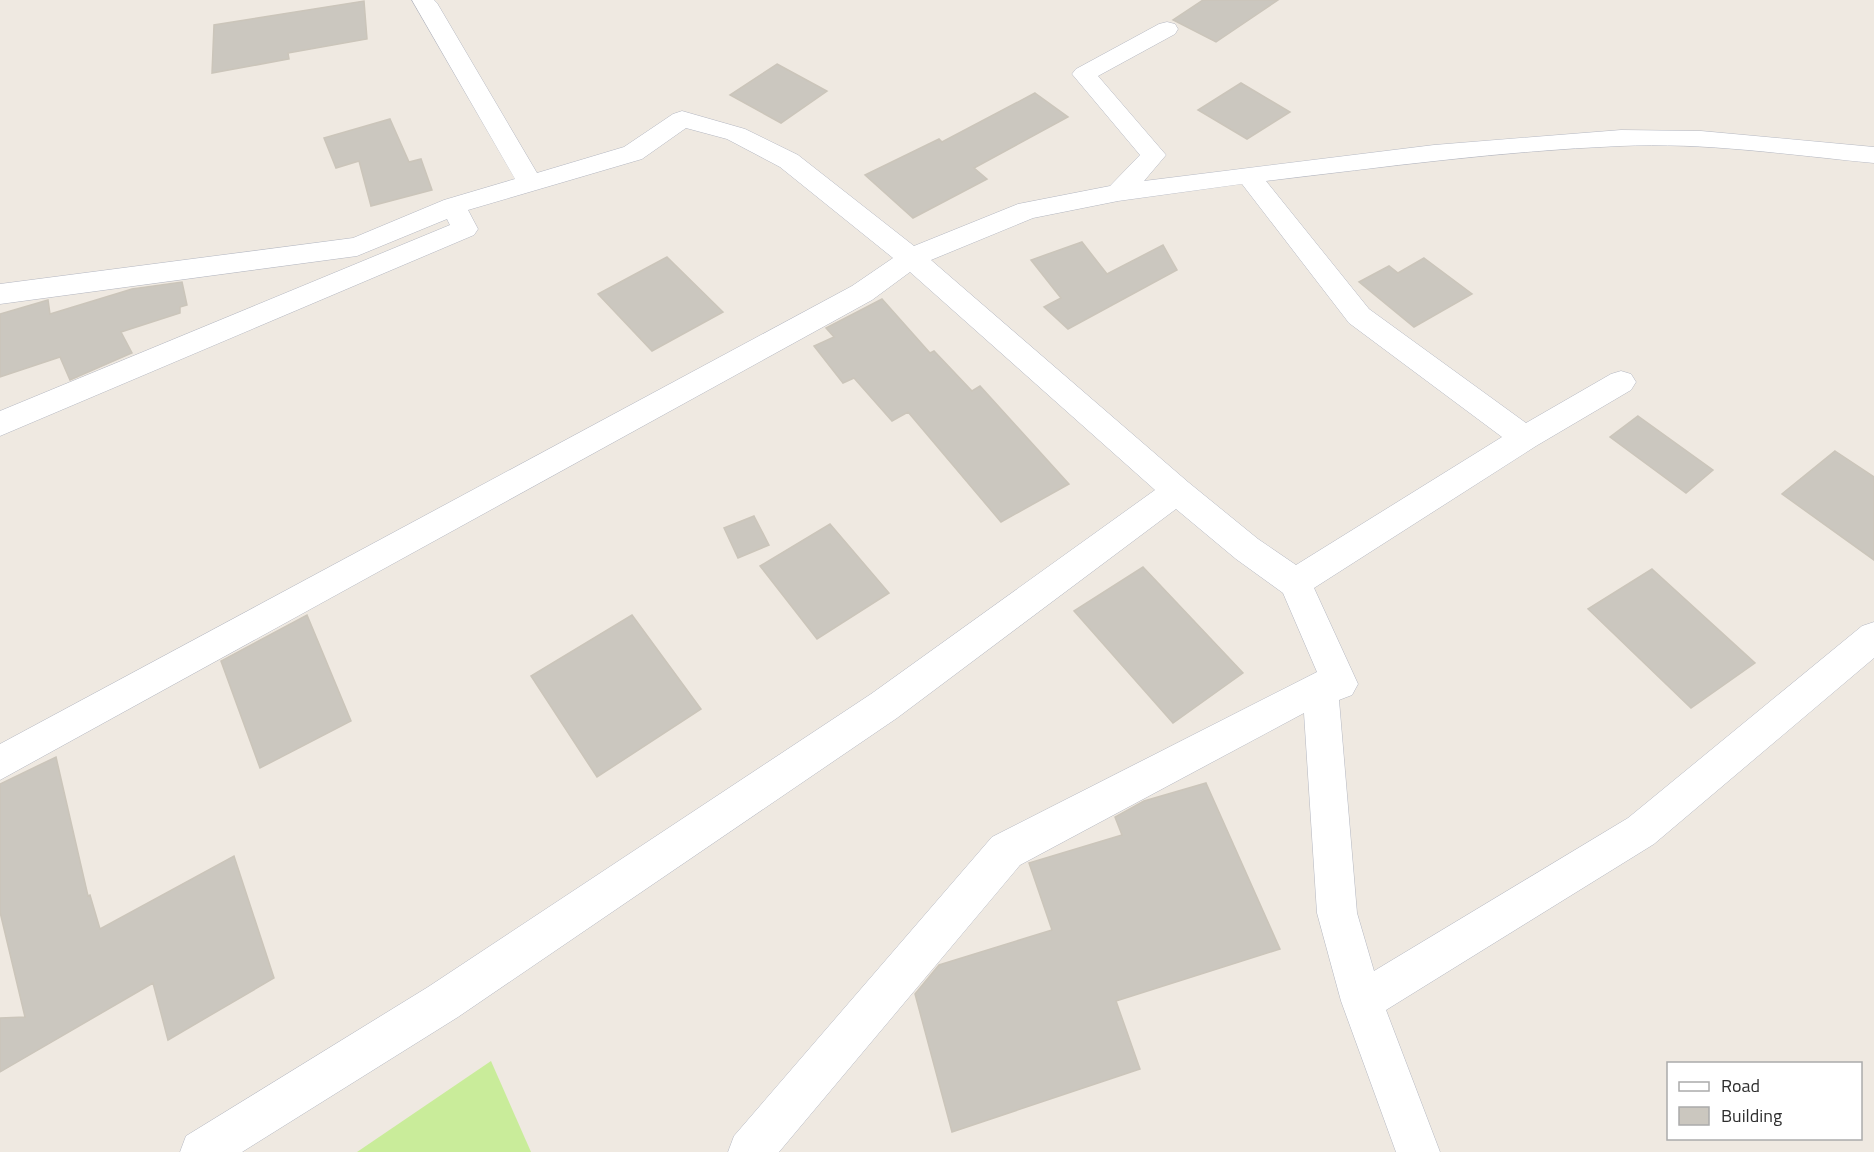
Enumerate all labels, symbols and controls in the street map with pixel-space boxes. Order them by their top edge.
legend [1667,1062,1862,1140]
text: Road [1721,1072,1760,1099]
text: Building [1721,1102,1782,1129]

